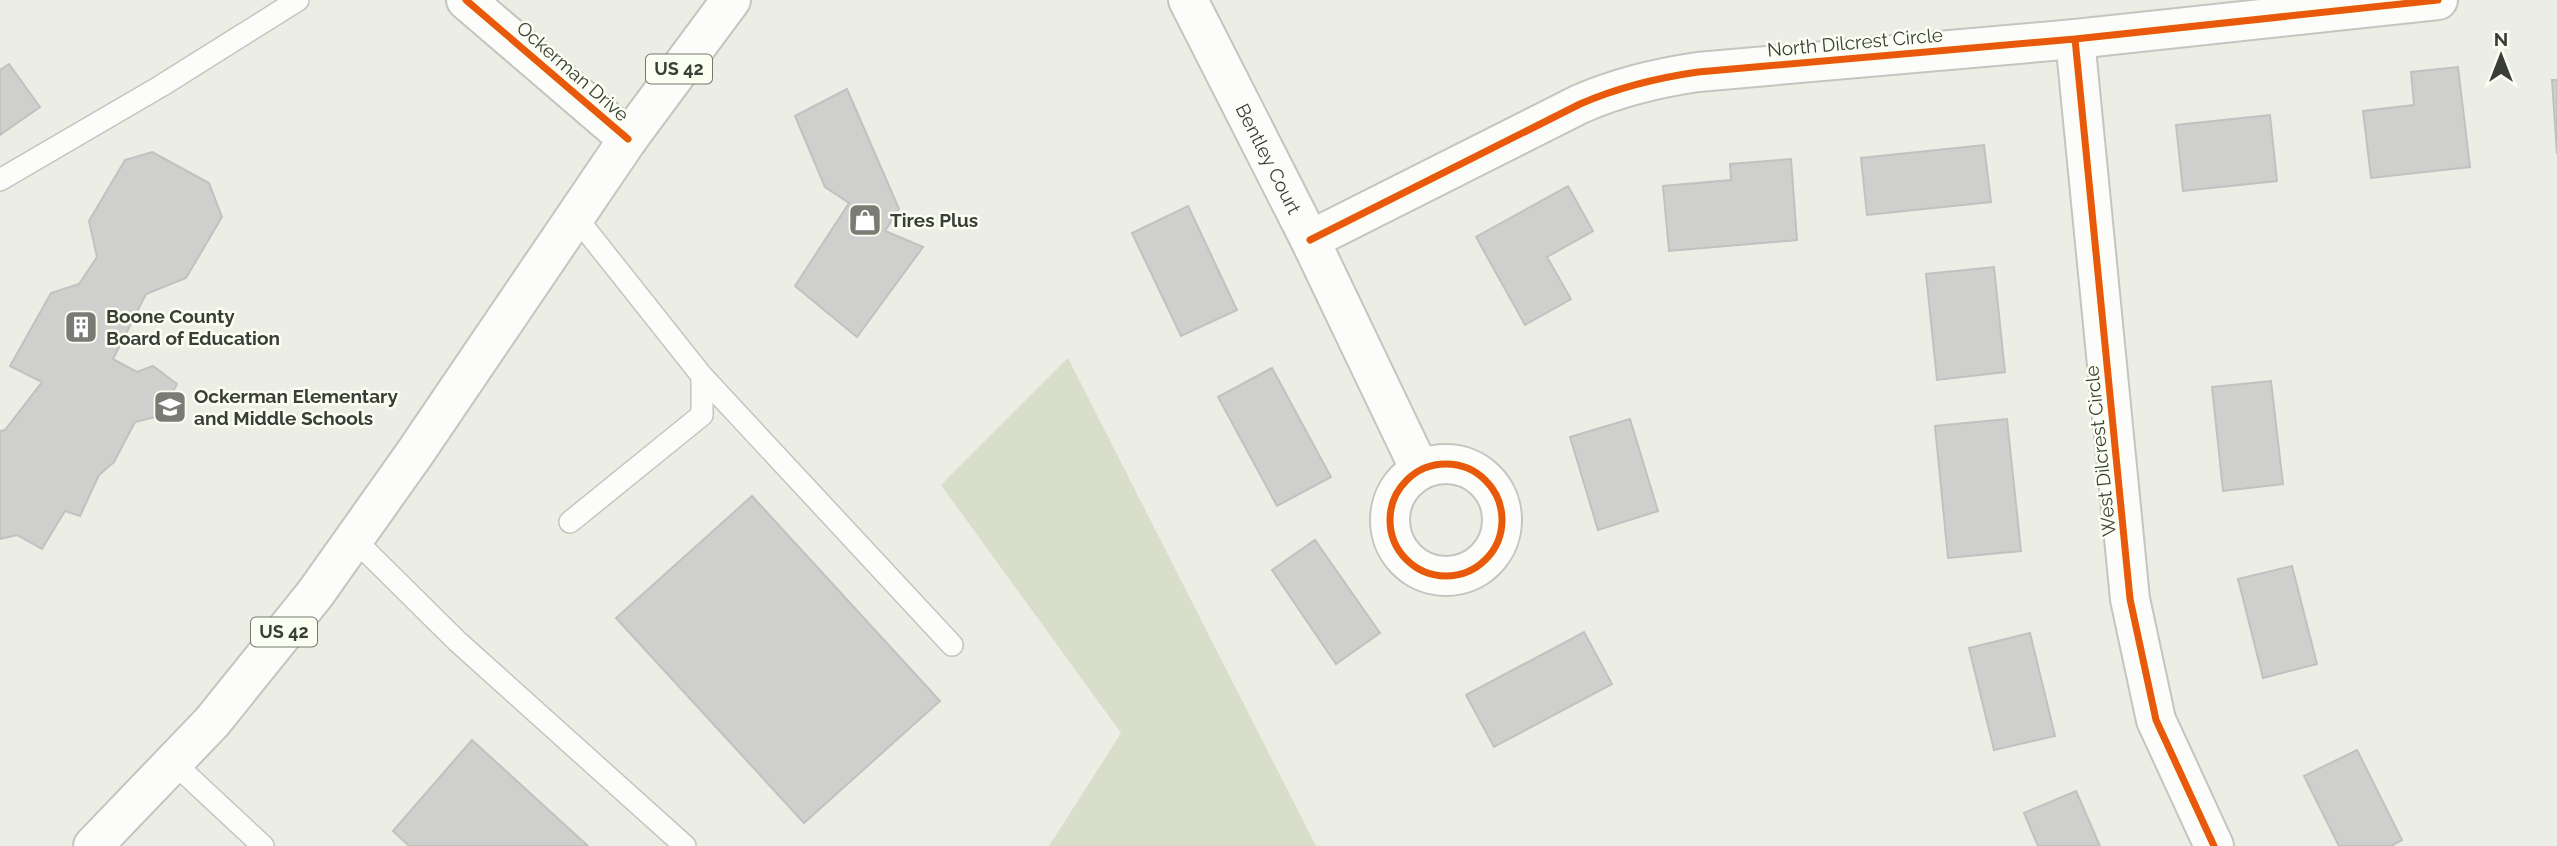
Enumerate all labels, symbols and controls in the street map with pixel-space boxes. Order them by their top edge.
street label: Ockerman Drive [513,16,633,126]
north arrow [2466,21,2536,91]
street label: North Dilcrest Circle [1766,23,1944,61]
text: N [2494,28,2508,50]
road number: US 42 [646,55,712,84]
street label: Bentley Court [1232,100,1306,218]
shop icon: Tires Plus [846,201,884,239]
place label: Tires Plus [890,209,978,231]
place label: Boone County Board of Education [106,305,280,349]
building icon: Boone County Board of Education [62,308,100,346]
street label: West Dilcrest Circle [2080,364,2120,538]
place label: Ockerman Elementary and Middle Schools [194,385,398,429]
school or university icon: Ockerman Elementary and Middle Schools [151,388,189,426]
road number: US 42 [251,618,317,646]

